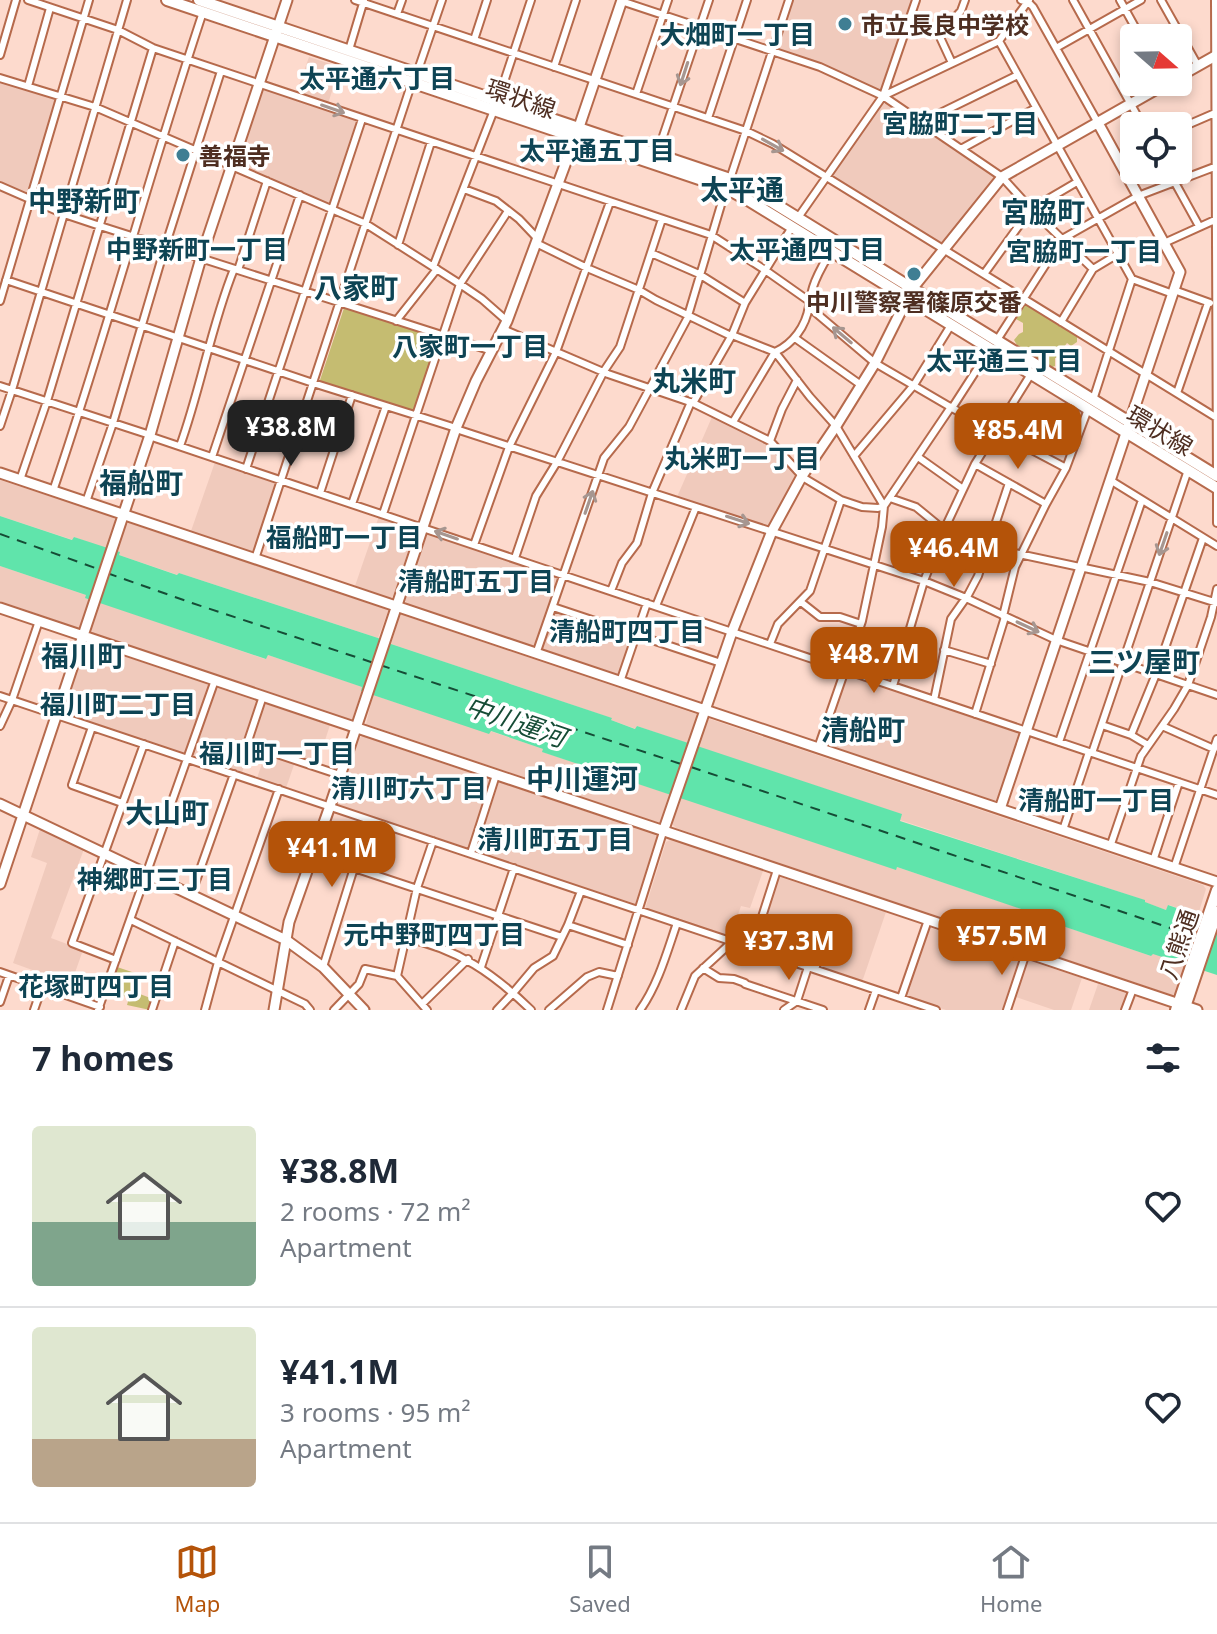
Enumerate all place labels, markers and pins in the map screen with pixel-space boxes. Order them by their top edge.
place label: 市立長良中学校 [861,8,1029,41]
marker: 市立長良中学校 [836,15,854,33]
place label: 善福寺 [199,139,271,172]
marker: 善福寺 [174,146,192,164]
marker: 中川警察署篠原交番 [905,265,923,283]
place label: 中川警察署篠原交番 [806,285,1022,318]
pin: ¥38.8M [226,400,356,468]
pin: ¥85.4M [953,403,1083,471]
pin: ¥46.4M [889,521,1019,589]
pin: ¥48.7M [809,627,939,695]
pin: ¥41.1M [267,821,397,889]
pin: ¥57.5M [937,909,1067,977]
pin: ¥37.3M [724,914,854,982]

